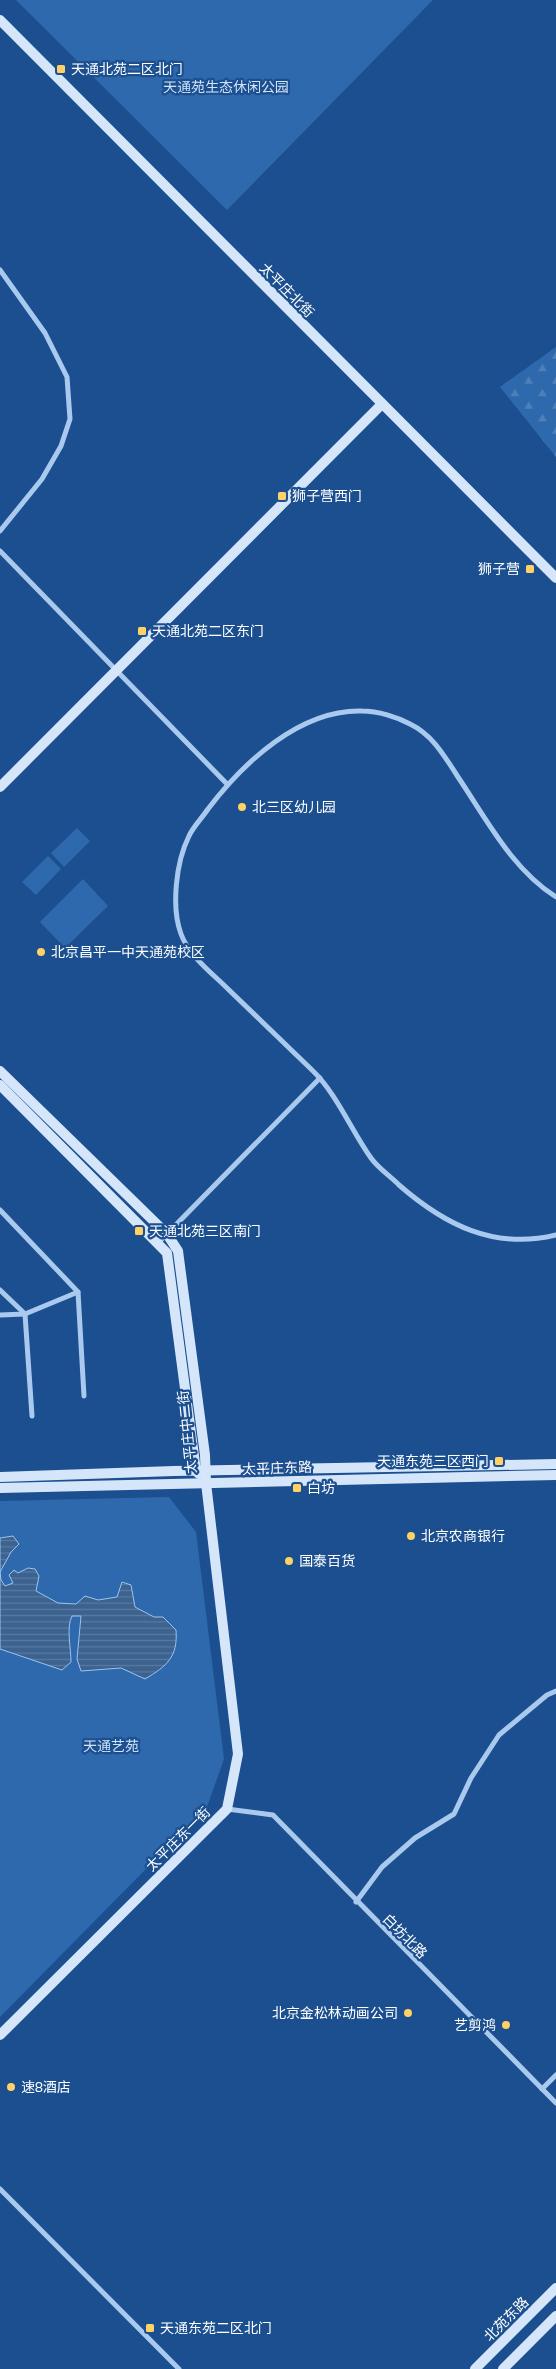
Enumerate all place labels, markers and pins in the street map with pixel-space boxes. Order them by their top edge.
place label: 天通北苑二区北门 [71,58,183,79]
marker: 天通北苑二区北门 [55,63,67,75]
place label: 狮子营西门 [292,485,362,506]
marker: 狮子营西门 [276,490,288,502]
place label: 狮子营 [478,558,520,579]
marker: 狮子营 [524,563,536,575]
place label: 天通北苑二区东门 [152,620,264,641]
marker: 天通北苑二区东门 [136,625,148,637]
place label: 北三区幼儿园 [252,796,336,817]
marker: 北三区幼儿园 [236,801,248,813]
place label: 北京昌平一中天通苑校区 [51,941,205,962]
marker: 北京昌平一中天通苑校区 [35,946,47,958]
place label: 天通北苑三区南门 [149,1220,261,1241]
marker: 天通北苑三区南门 [133,1225,145,1237]
place label: 天通东苑三区西门 [377,1450,489,1471]
marker: 天通东苑三区西门 [493,1455,505,1467]
place label: 白坊 [307,1477,335,1498]
marker: 白坊 [291,1482,303,1494]
place label: 北京农商银行 [421,1525,505,1546]
marker: 北京农商银行 [405,1530,417,1542]
place label: 国泰百货 [299,1550,355,1571]
marker: 国泰百货 [283,1555,295,1567]
place label: 北京金松林动画公司 [272,2002,398,2023]
marker: 北京金松林动画公司 [402,2007,414,2019]
place label: 艺剪鸿 [454,2014,496,2035]
marker: 艺剪鸿 [500,2019,512,2031]
place label: 速8酒店 [21,2076,71,2097]
marker: 速8酒店 [5,2081,17,2093]
place label: 天通东苑二区北门 [160,2317,272,2338]
marker: 天通东苑二区北门 [144,2322,156,2334]

